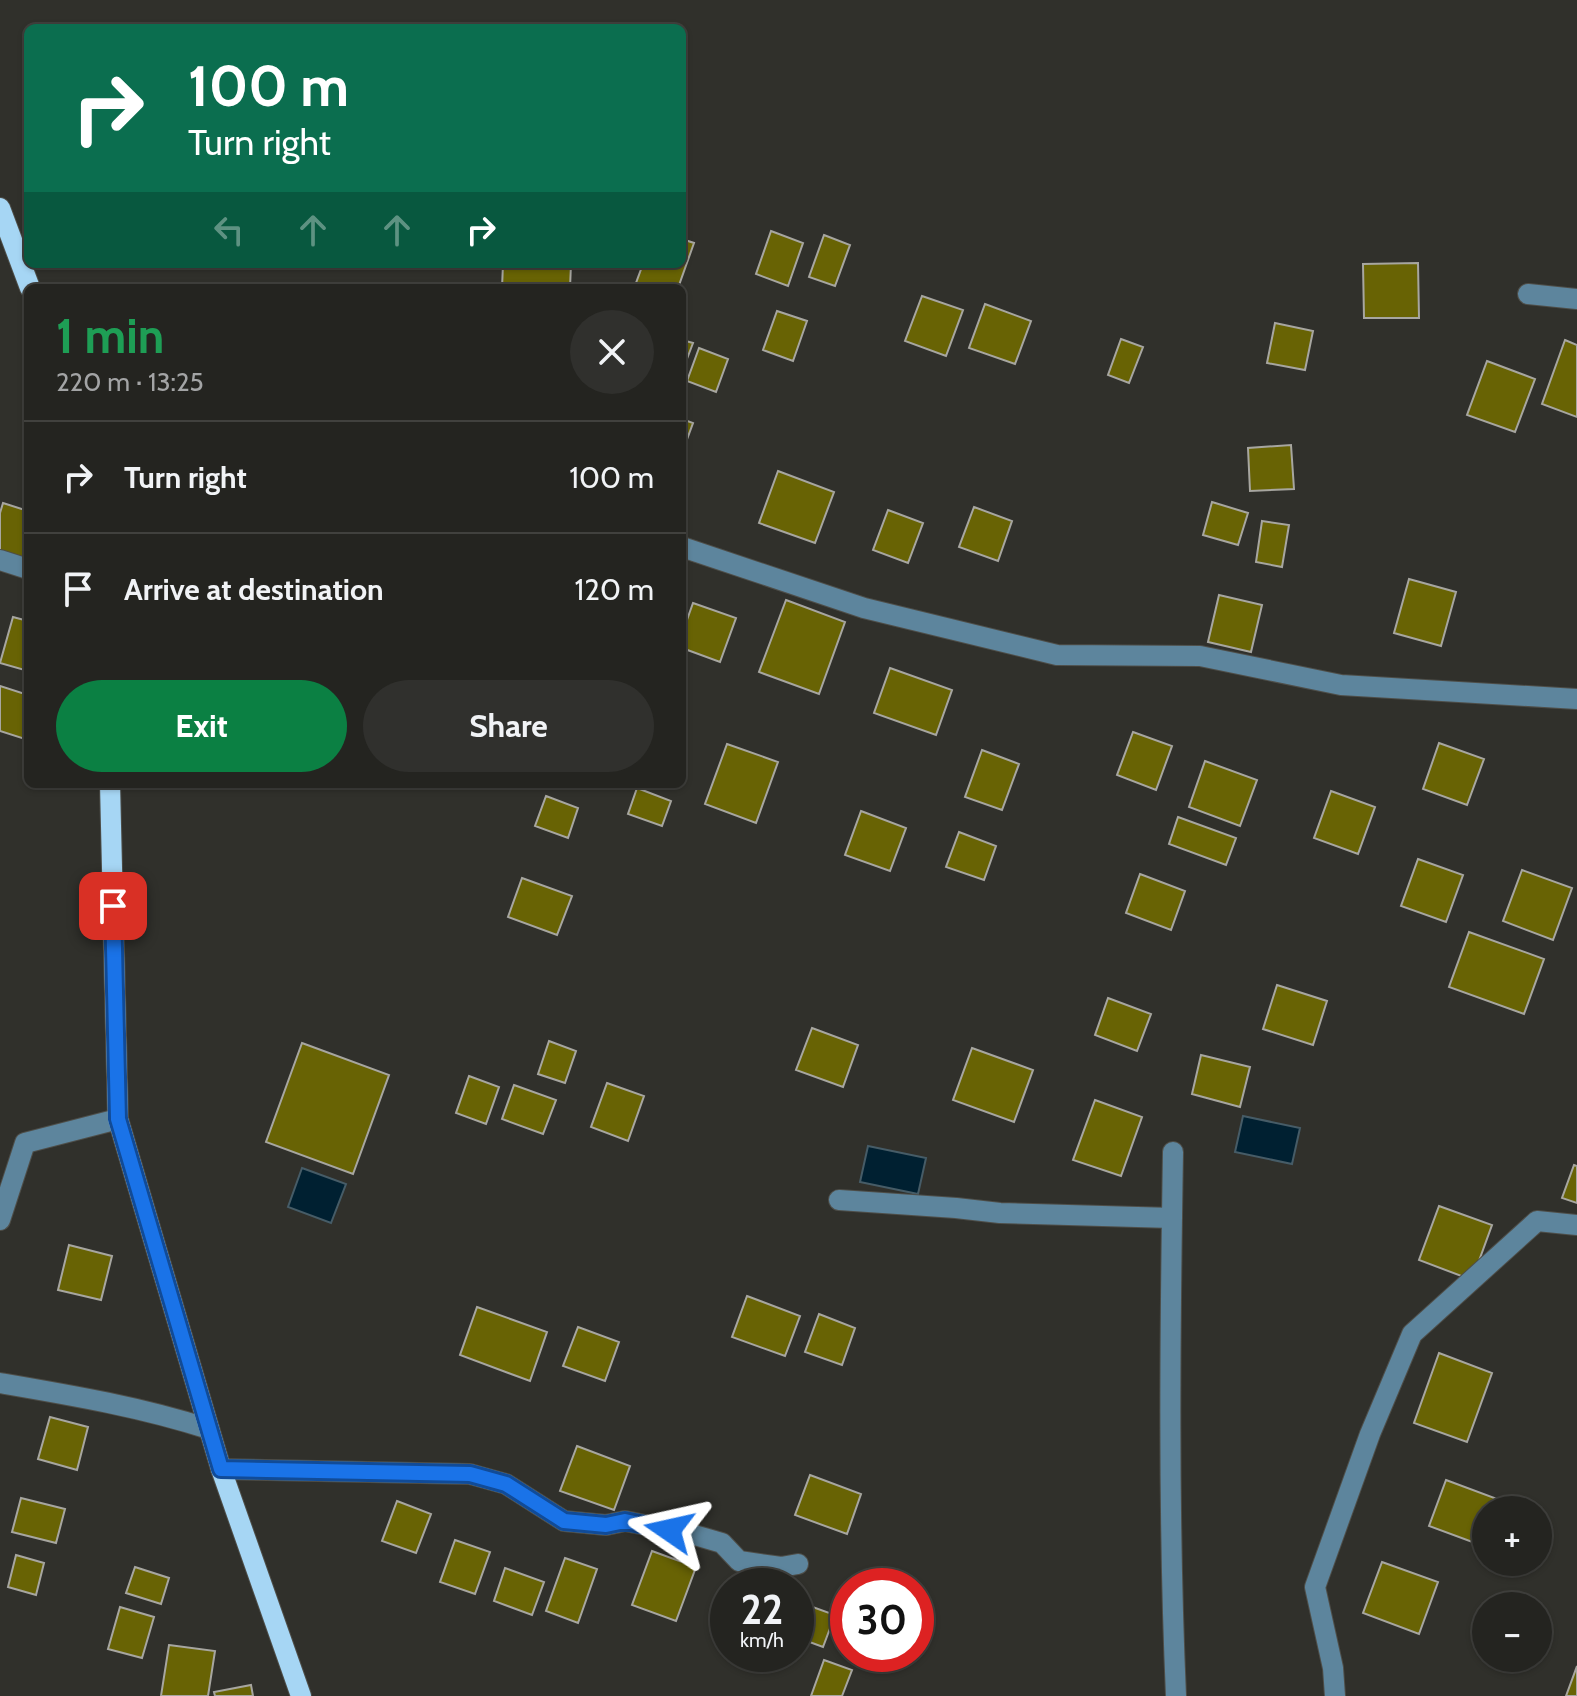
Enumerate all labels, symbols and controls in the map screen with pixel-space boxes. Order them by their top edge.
text: 100 m [188,52,349,120]
icon: right [56,56,160,160]
text: Turn right [188,120,331,164]
icon: left [207,208,251,252]
icon: ahead [291,208,335,252]
icon: ahead [375,208,419,252]
icon: right [459,208,503,252]
text: 1 min [56,307,164,365]
button: close [570,310,654,394]
text: 220 m · 13:25 [56,366,204,398]
icon: right [56,455,100,499]
text: Turn right [124,459,247,496]
text: 100 m [569,459,654,496]
icon: arrive [56,567,100,611]
text: Arrive at destination [124,571,384,608]
text: 120 m [574,571,654,608]
button: Exit [56,680,347,772]
button: Share [363,680,654,772]
pin [79,872,147,940]
icon: arrive [91,884,135,928]
position arrow [627,1488,711,1572]
map controls [1472,1496,1552,1672]
button: + [1472,1496,1552,1576]
speed limit sign: 30 [830,1568,934,1672]
text: 22 [741,1585,783,1634]
button: − [1472,1592,1552,1672]
text: km/h [740,1628,784,1652]

